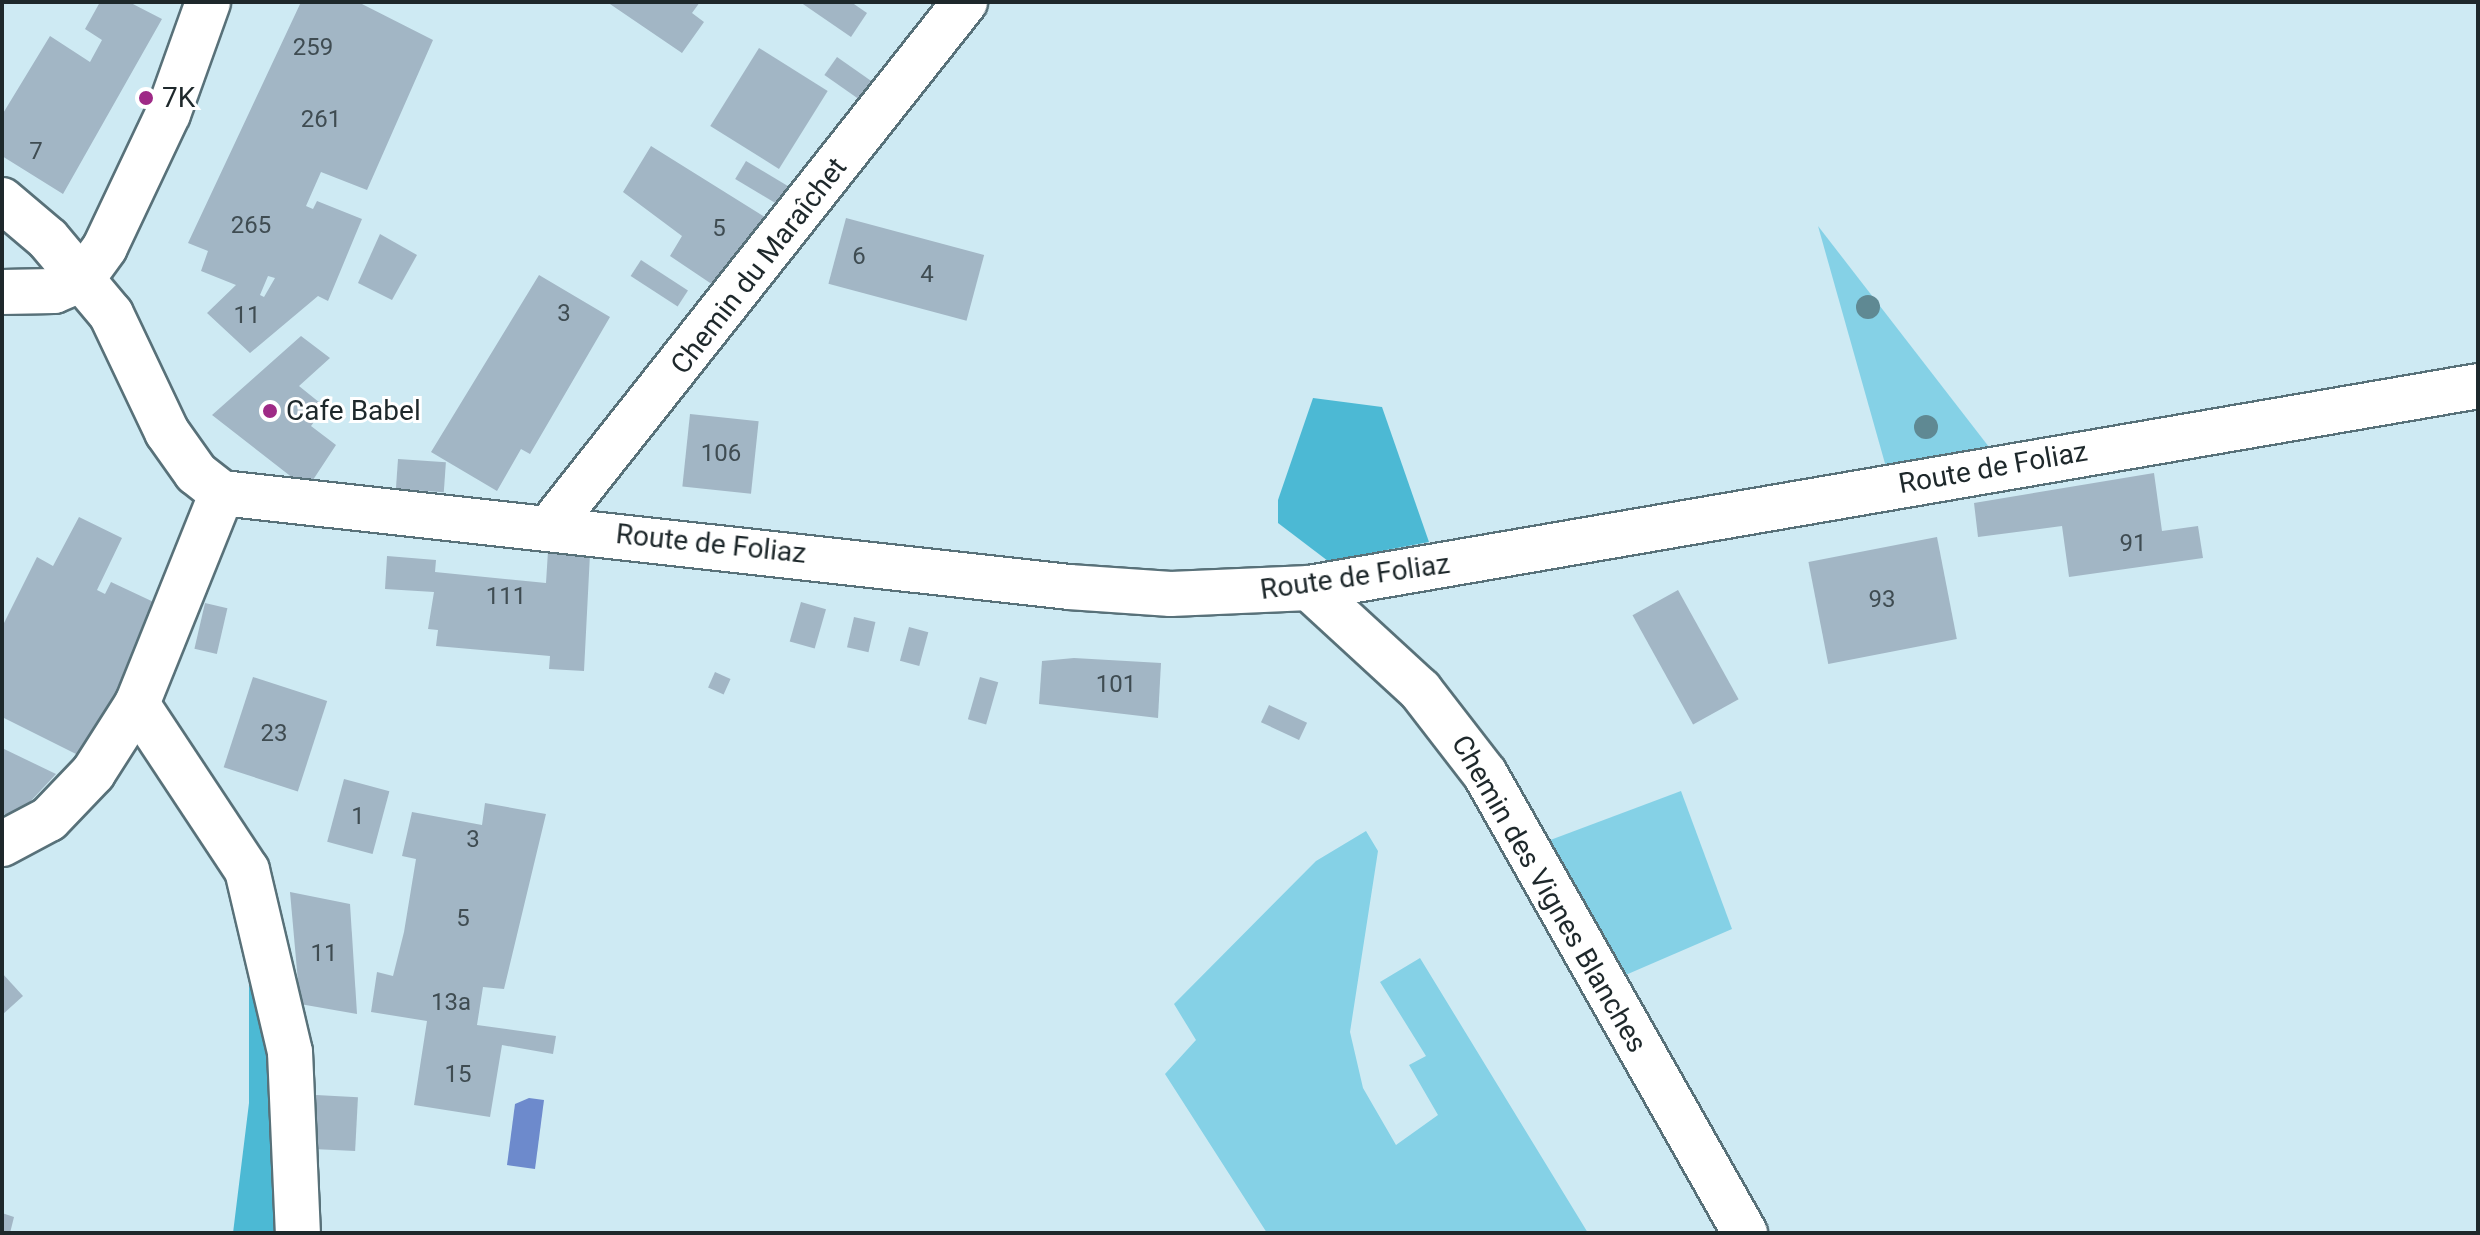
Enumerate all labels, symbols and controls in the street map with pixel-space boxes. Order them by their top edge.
house number: 259 [293,34,333,62]
place label: 7K [162,81,195,115]
marker: 7K [137,89,155,107]
house number: 261 [301,106,341,134]
house number: 7 [29,138,43,166]
street label: Chemin du Maraîchet [664,151,854,381]
house number: 265 [231,212,271,240]
house number: 5 [712,215,726,243]
house number: 6 [852,243,866,271]
house number: 4 [920,261,934,289]
house number: 3 [557,300,571,328]
house number: 11 [234,302,260,330]
place label: Cafe Babel [286,394,421,428]
marker: Cafe Babel [261,402,279,420]
street label: Route de Foliaz [1896,435,2090,501]
house number: 106 [701,440,741,468]
street label: Route de Foliaz [614,517,808,571]
house number: 91 [2120,530,2146,558]
street label: Route de Foliaz [1258,547,1452,607]
house number: 111 [486,583,526,611]
house number: 93 [1869,586,1895,614]
house number: 101 [1096,671,1136,699]
house number: 23 [261,720,287,748]
street label: Chemin des Vignes Blanches [1444,729,1654,1059]
house number: 1 [351,803,365,831]
house number: 3 [466,826,480,854]
house number: 5 [456,905,470,933]
house number: 11 [311,940,337,968]
house number: 13a [431,989,471,1017]
house number: 15 [445,1061,471,1089]

